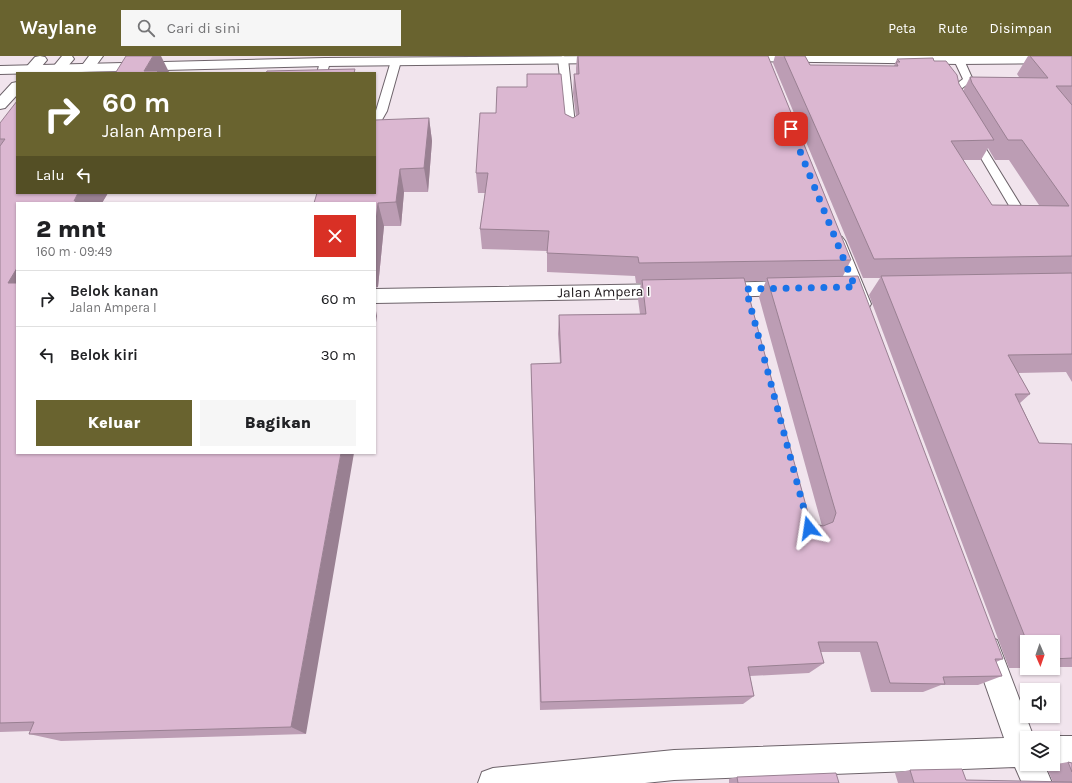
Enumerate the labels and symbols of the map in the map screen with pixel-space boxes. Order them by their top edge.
pin [774,112,808,146]
street label: Jalan Ampera I [557,283,651,301]
position arrow [788,507,830,549]
north arrow [1020,635,1060,675]

